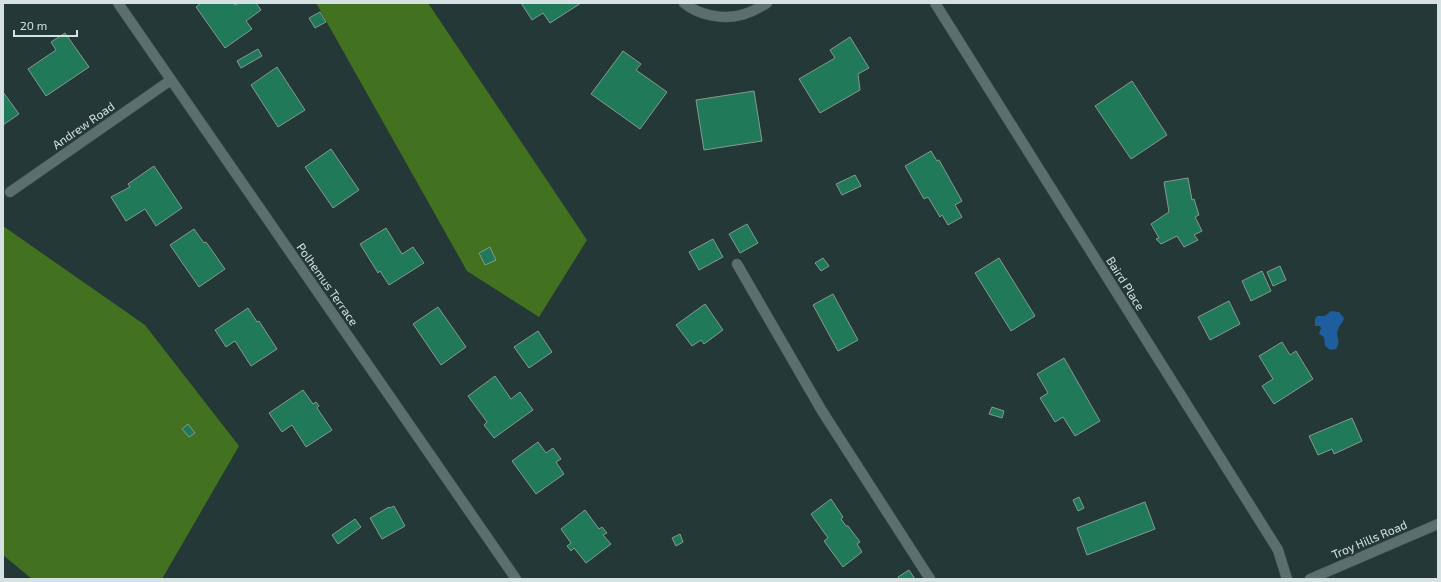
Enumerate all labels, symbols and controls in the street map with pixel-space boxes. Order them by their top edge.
scale bar [14,12,77,38]
text: 20 m [20,18,47,32]
street label: Andrew Road [49,99,117,151]
street label: Polhemus Terrace [294,240,362,328]
street label: Baird Place [1104,254,1148,312]
street label: Troy Hills Road [1329,517,1409,561]

